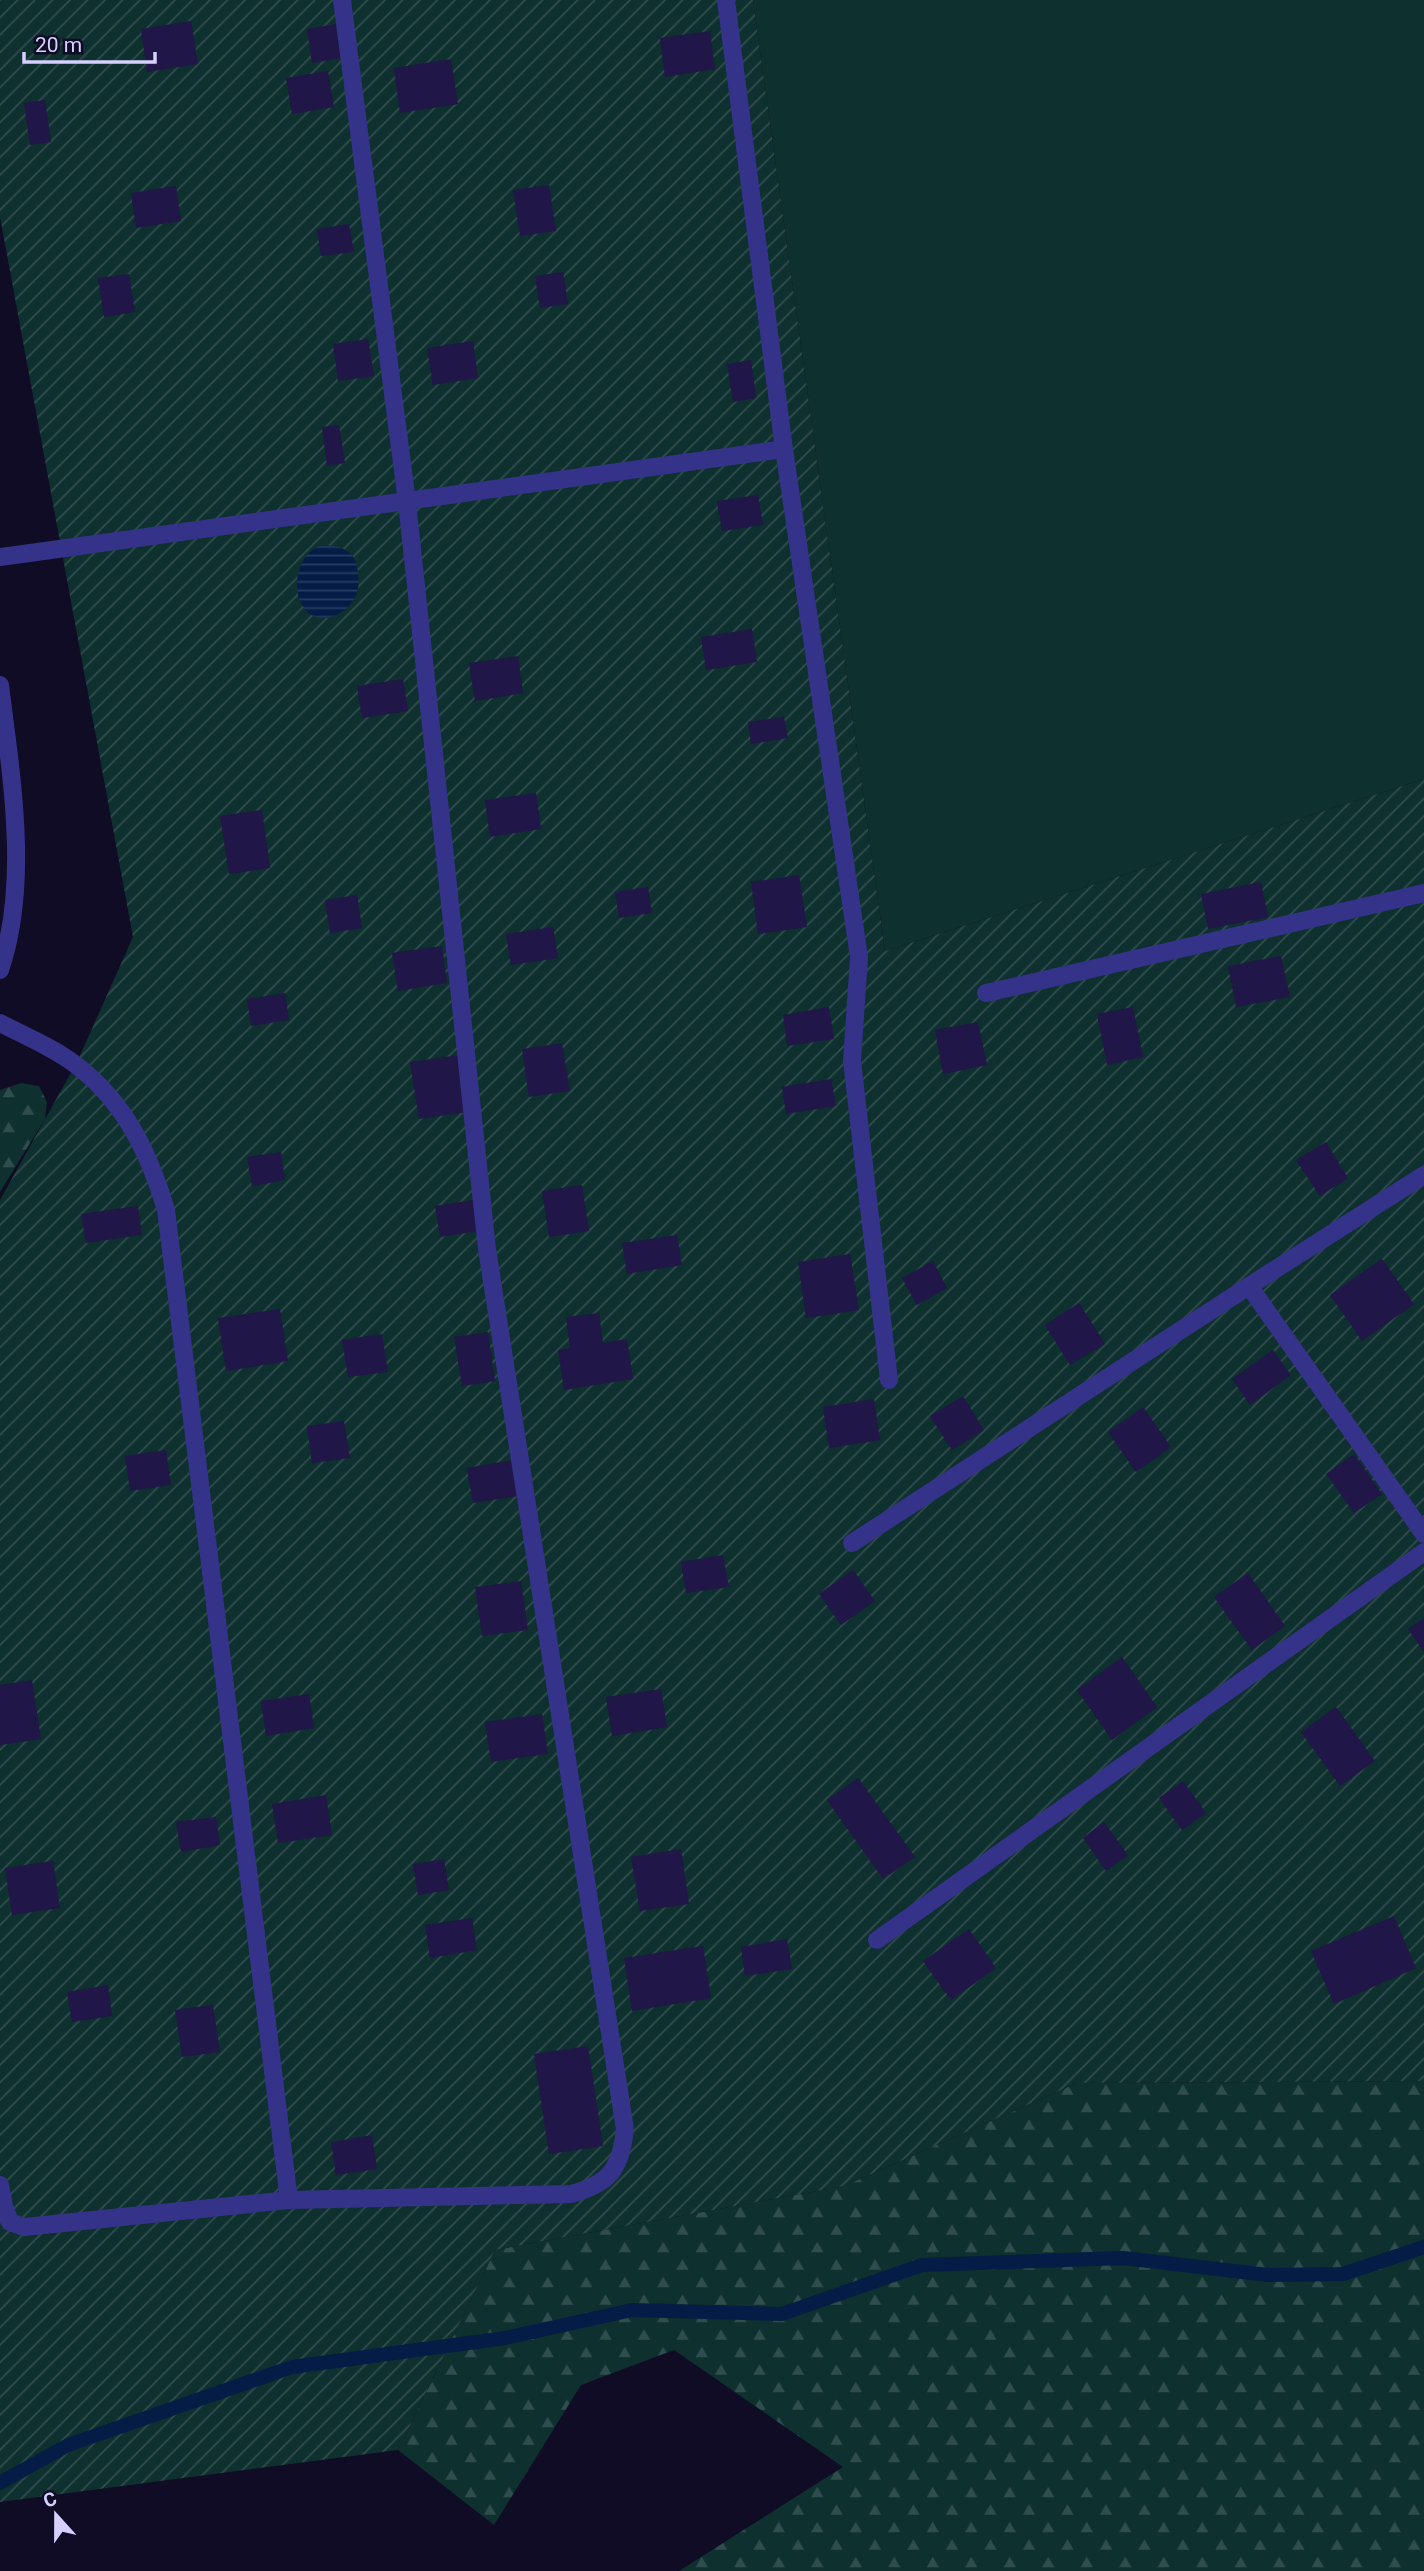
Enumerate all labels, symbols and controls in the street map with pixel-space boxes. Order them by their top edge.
scale bar [24,21,156,65]
text: 20 m [35,33,82,57]
north arrow [21,2480,91,2550]
text: С [40,2487,60,2513]

